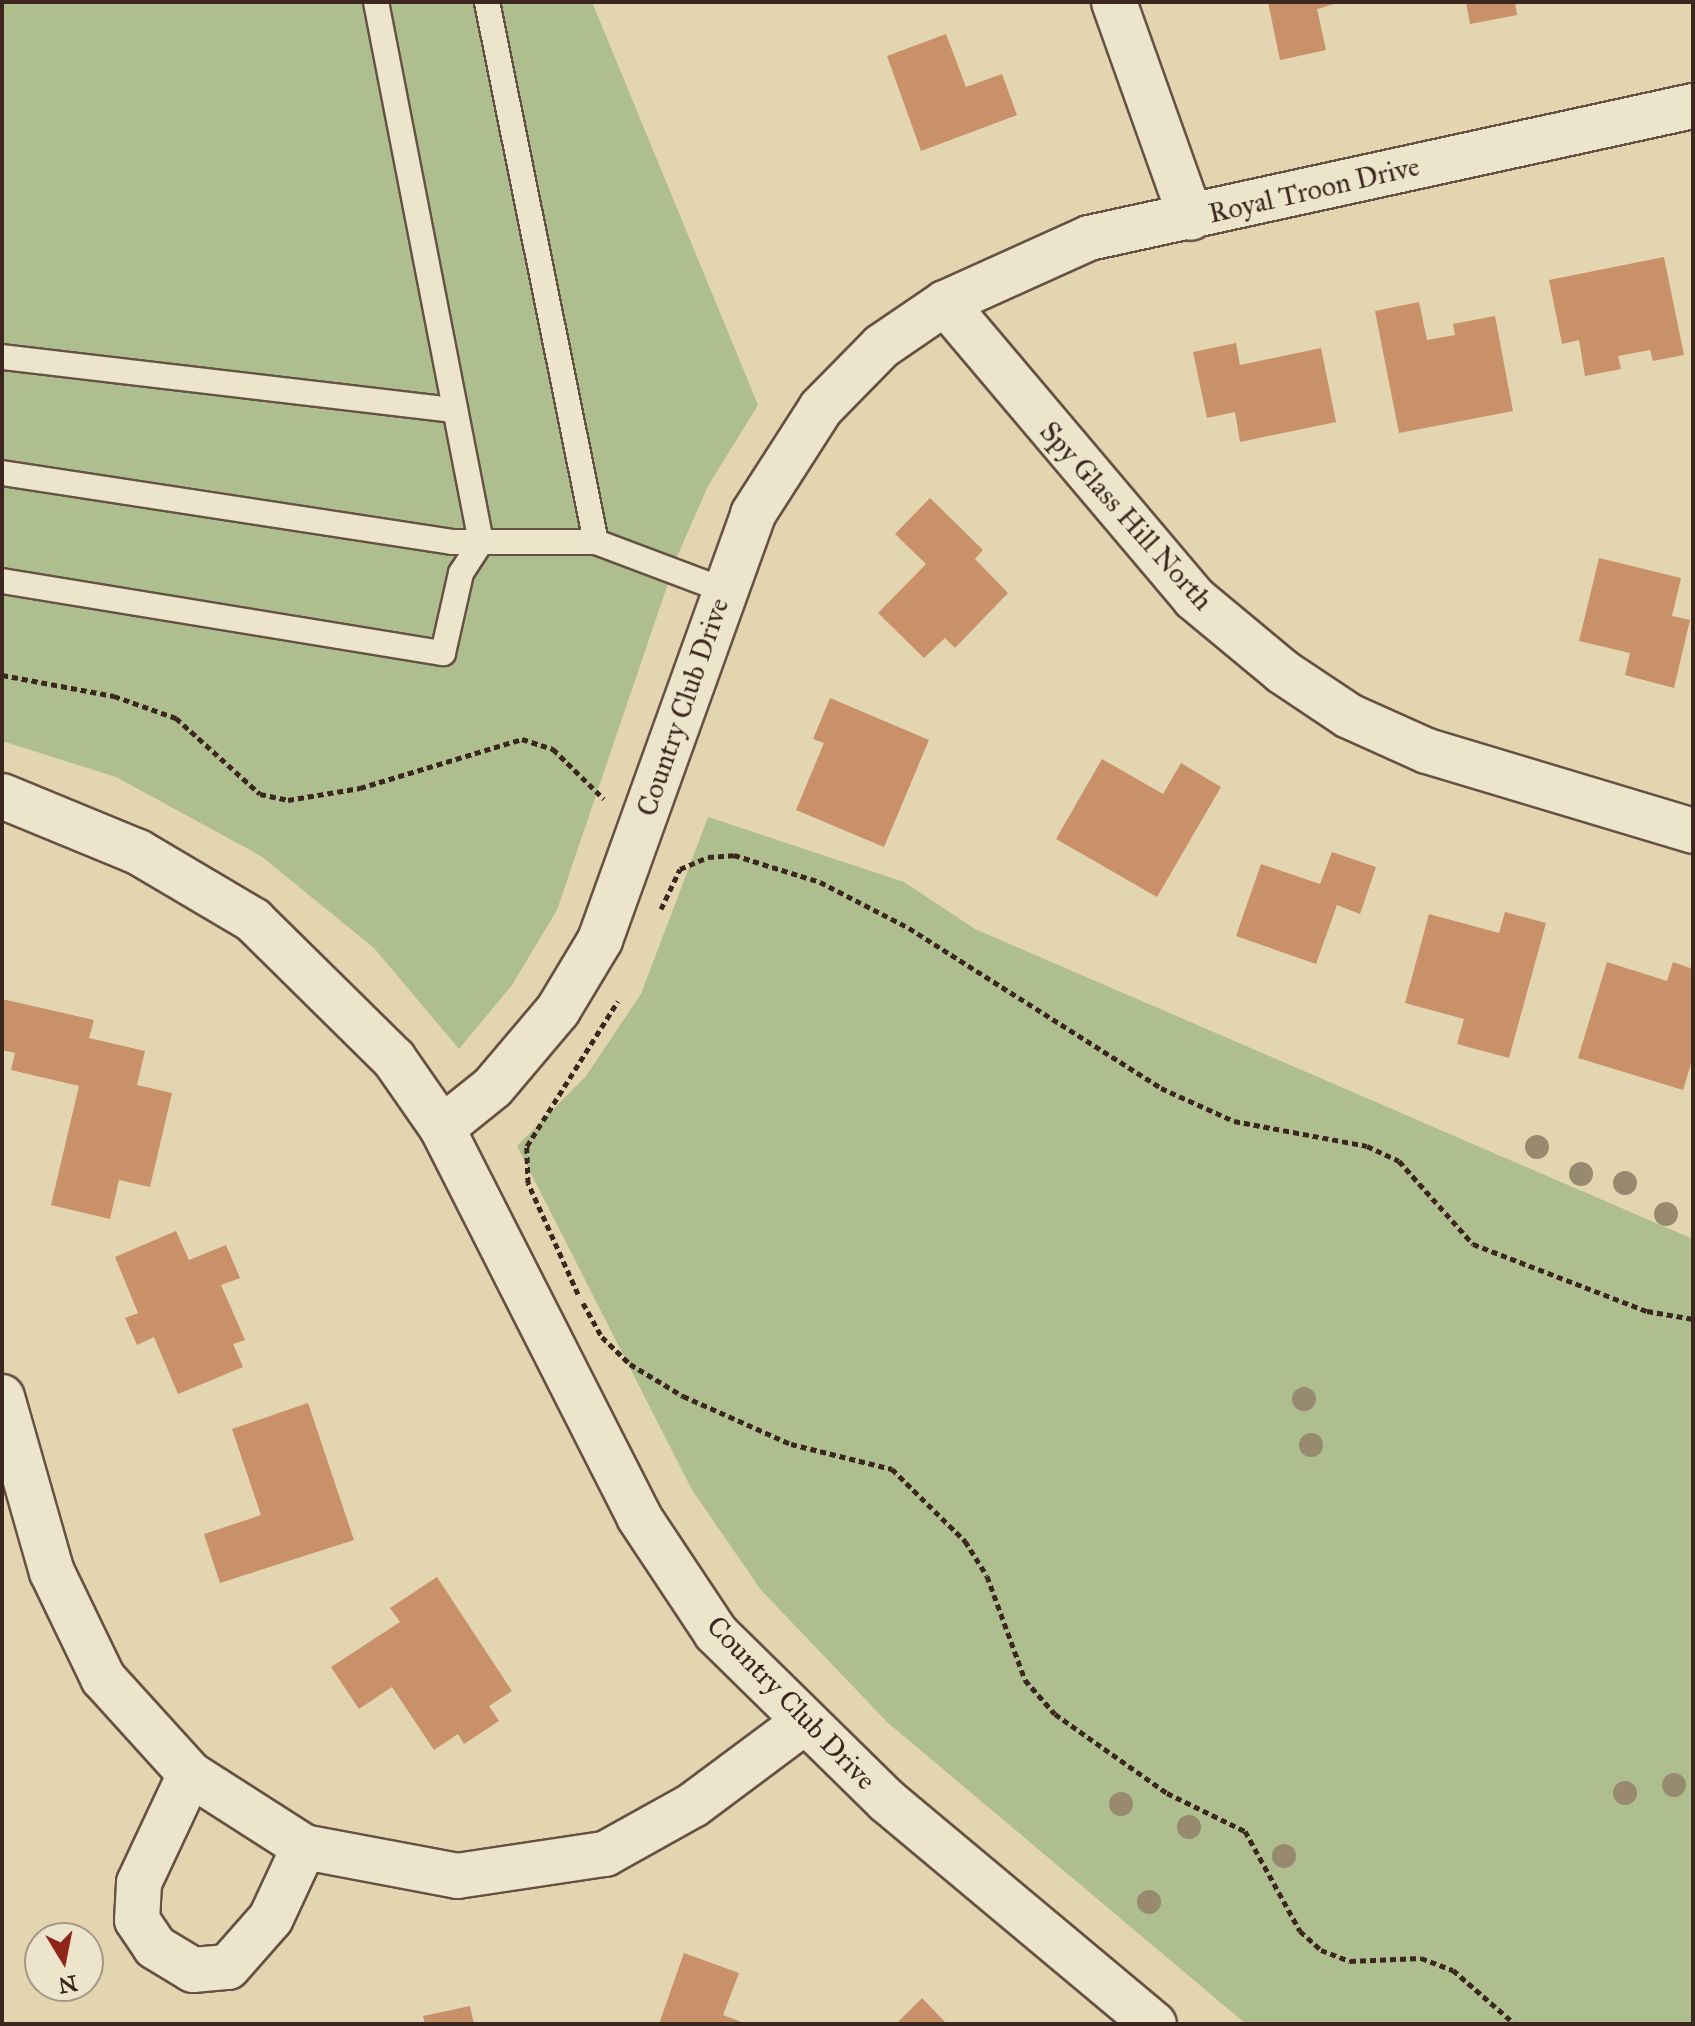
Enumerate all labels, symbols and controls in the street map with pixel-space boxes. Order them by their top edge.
street label: Royal Troon Drive [1205,149,1423,231]
street label: Spy Glass Hill North [1033,415,1219,617]
street label: Country Club Drive [630,593,736,821]
street label: Country Club Drive [699,1609,883,1797]
north arrow [24,1922,104,2002]
text: N [56,1969,79,1999]

